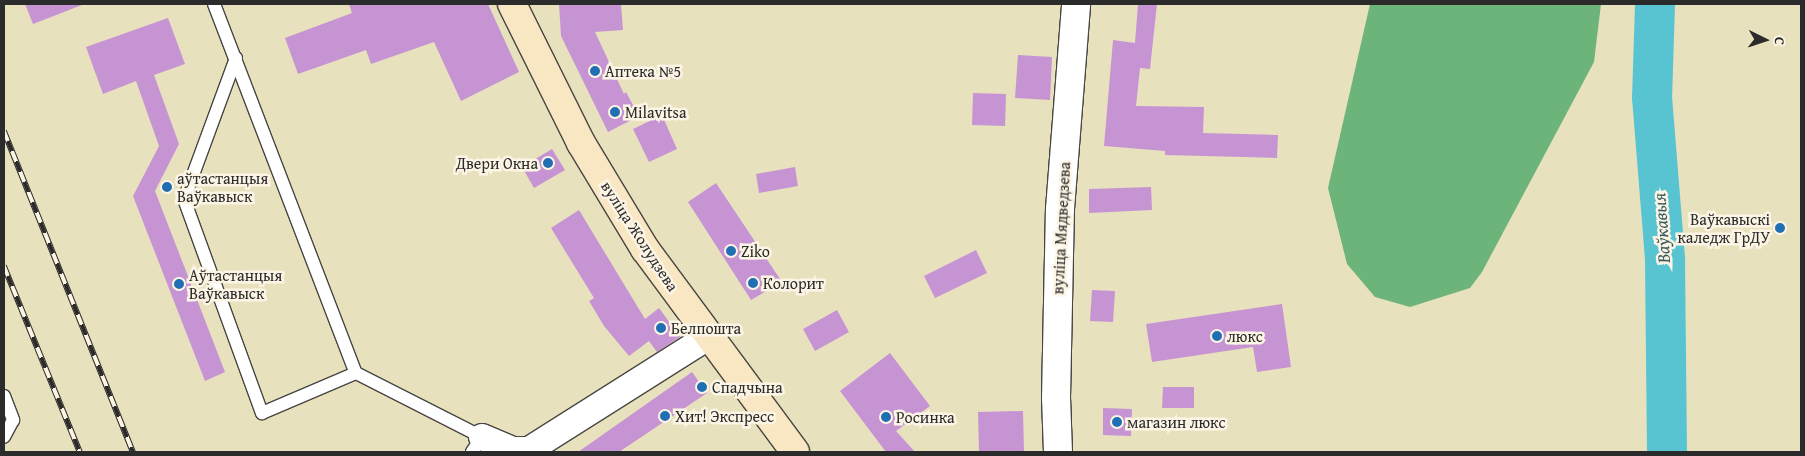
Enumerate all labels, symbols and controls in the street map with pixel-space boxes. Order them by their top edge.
north arrow [1740,15,1790,65]
text: С [1770,36,1790,46]
place label: Аптека №5 [605,61,681,81]
marker: Аптека №5 [589,65,601,77]
place label: Milavitsa [625,102,686,122]
marker: Milavitsa [609,106,621,118]
place label: Двери Окна [456,153,538,173]
marker: Двери Окна [542,157,554,169]
street label: вуліца Мядведзева [1048,161,1074,295]
place label: аўтастанцыя Ваўкавыск [177,168,268,206]
street label: вуліца Жолудзева [597,177,683,295]
marker: аўтастанцыя Ваўкавыск [161,181,173,193]
water label: Ваўкавыя [1649,192,1675,264]
place label: Ваўкавыскі каледж ГрДУ [1677,209,1770,247]
marker: Ваўкавыскі каледж ГрДУ [1774,222,1786,234]
place label: Ziko [741,241,770,261]
marker: Ziko [725,245,737,257]
place label: Аўтастанцыя Ваўкавыск [189,265,282,303]
place label: Колорит [763,273,824,293]
marker: Колорит [747,277,759,289]
marker: Аўтастанцыя Ваўкавыск [173,278,185,290]
place label: Белпошта [671,318,741,338]
marker: Белпошта [655,322,667,334]
place label: люкс [1227,326,1263,346]
marker: люкс [1211,330,1223,342]
place label: Спадчына [712,377,783,397]
marker: Спадчына [696,381,708,393]
place label: Хит! Экспресс [675,406,774,426]
place label: Росинка [896,407,955,427]
marker: Хит! Экспресс [659,410,671,422]
marker: Росинка [880,411,892,423]
place label: магазин люкс [1127,412,1226,432]
marker: магазин люкс [1111,416,1123,428]

